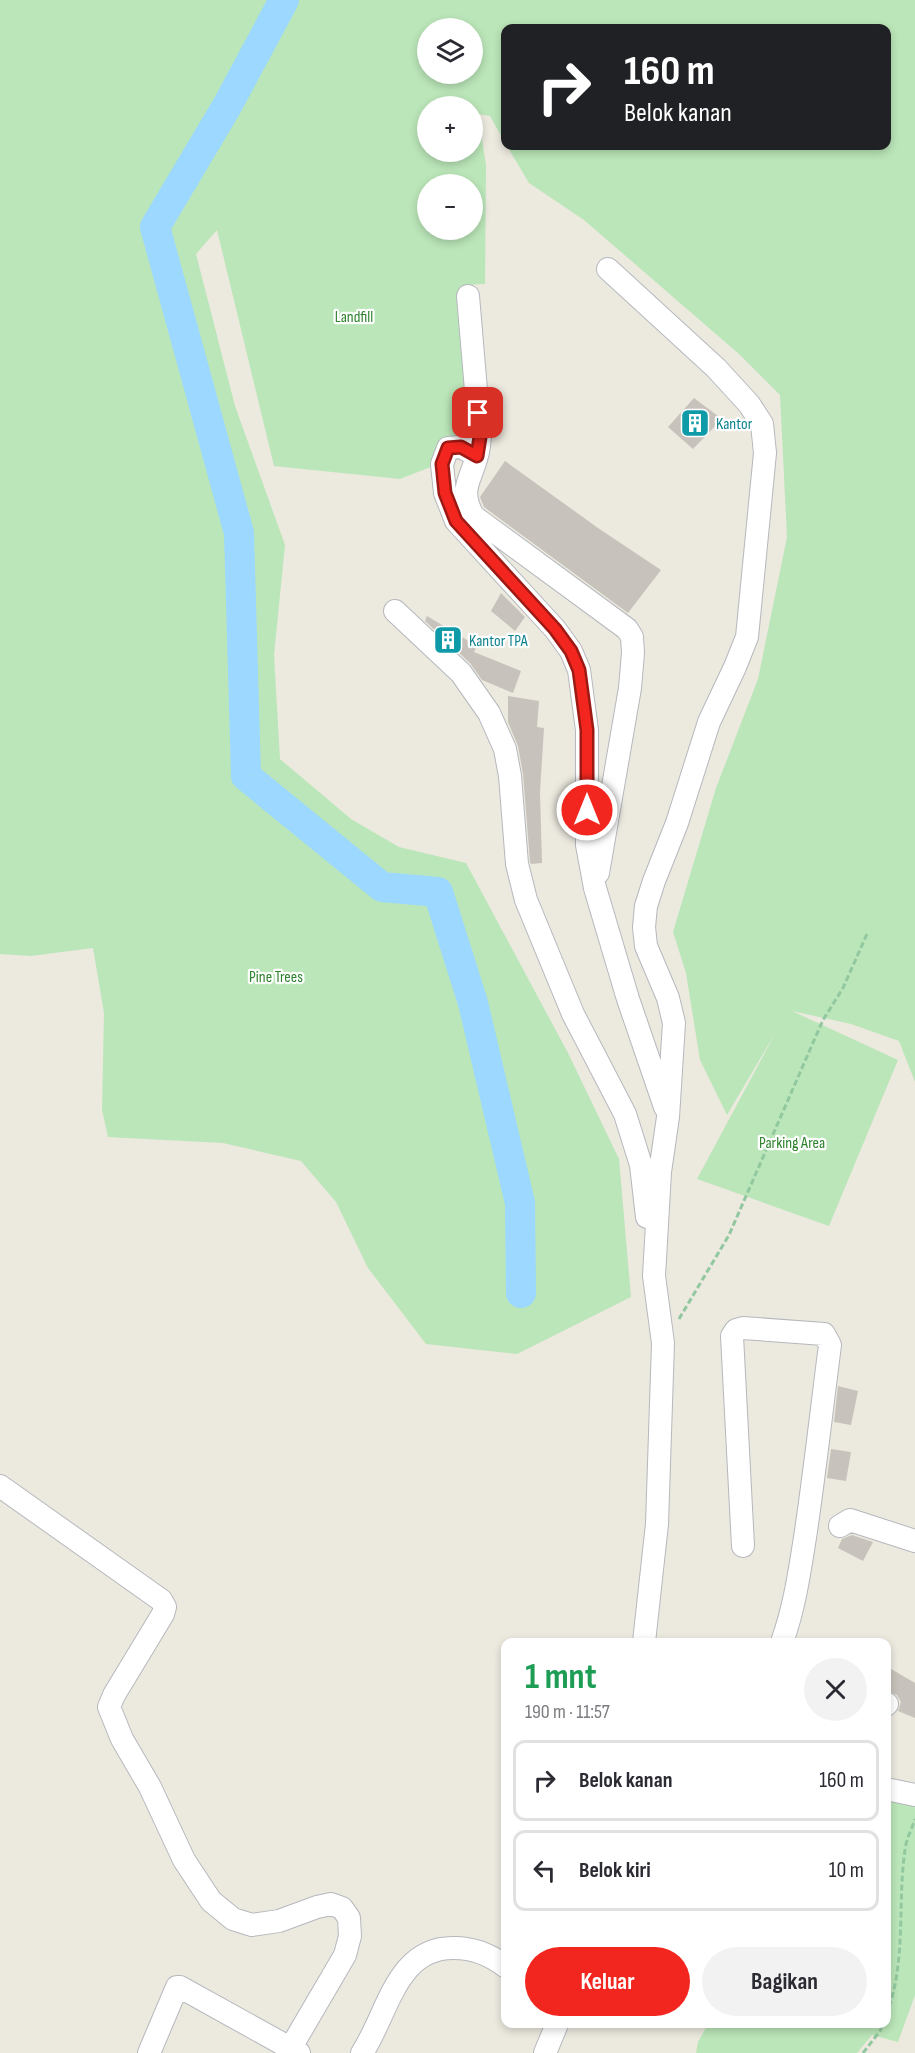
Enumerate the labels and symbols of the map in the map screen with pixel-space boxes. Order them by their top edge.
park label: Landfill [335,308,373,327]
pin [452,387,503,438]
building icon: Kantor [679,407,711,439]
place label: Kantor [716,415,753,434]
building icon: Kantor TPA [432,624,464,656]
place label: Kantor TPA [469,632,528,651]
position arrow [555,778,619,842]
park label: Pine Trees [249,968,303,987]
park label: Parking Area [759,1134,825,1153]

